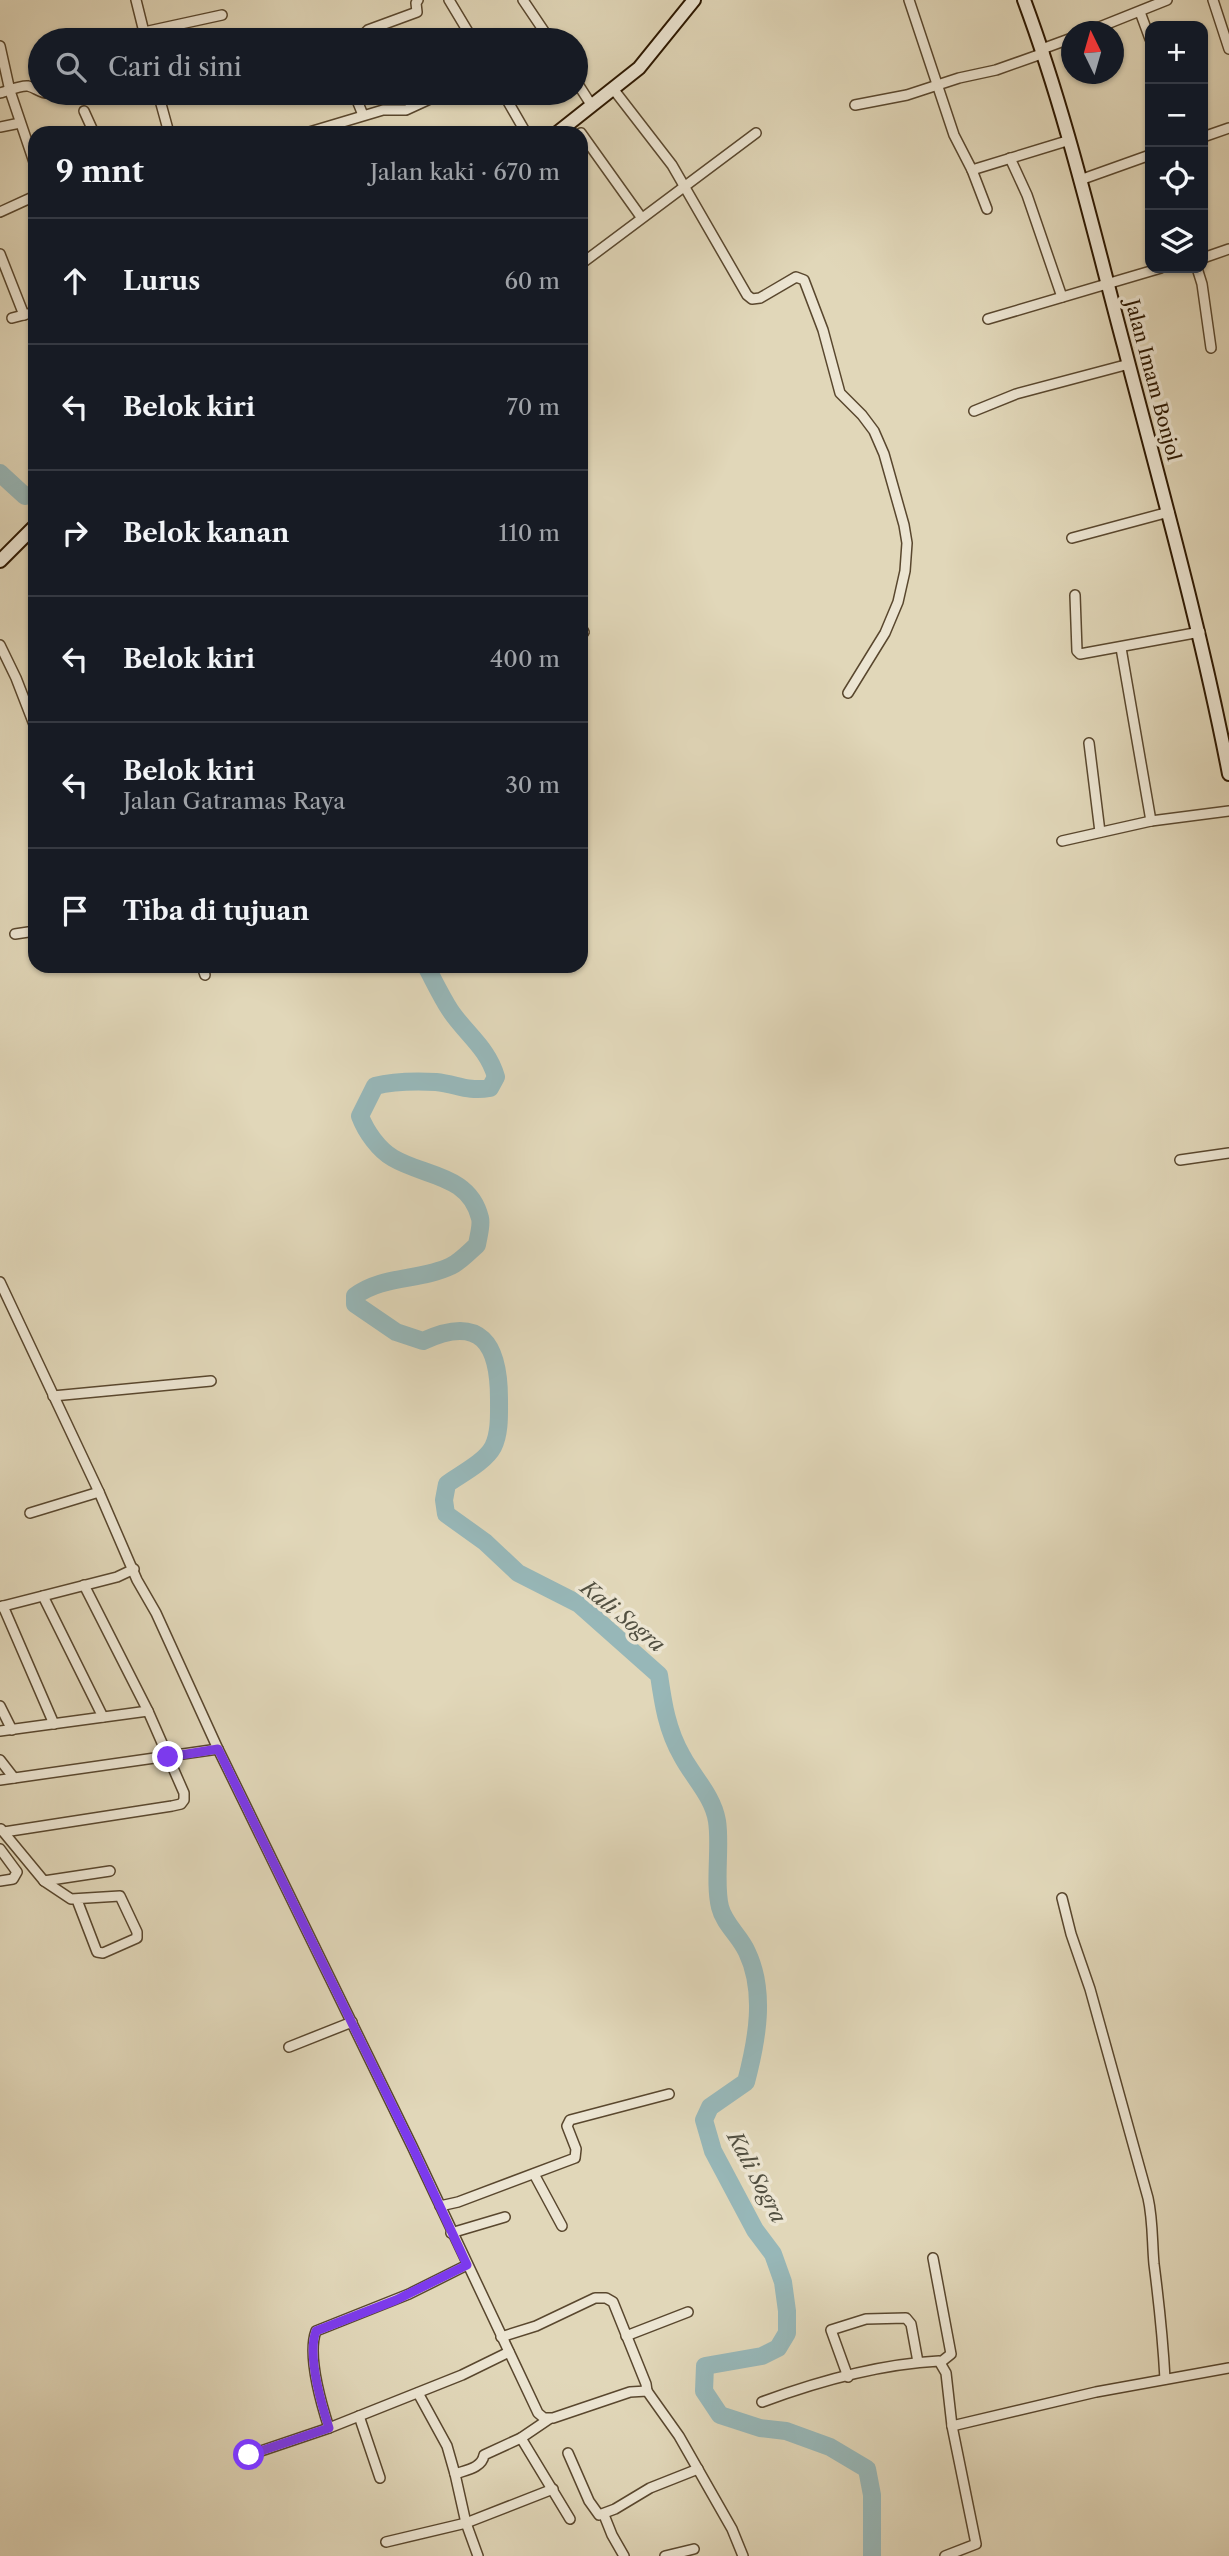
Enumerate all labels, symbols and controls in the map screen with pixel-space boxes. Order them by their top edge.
north arrow [1061,21,1124,84]
map controls [1145,21,1208,273]
button: + [1145,21,1208,84]
search box [28,28,588,105]
icon: search [52,48,90,86]
text: Cari di sini [108,51,242,83]
button: − [1145,84,1208,147]
button: locate [1145,147,1208,210]
text: 9 mnt [56,153,144,190]
text: Jalan kaki · 670 m [370,158,560,186]
button: layers [1145,210,1208,273]
icon: ahead [56,262,94,300]
text: Lurus [123,265,200,297]
text: 60 m [504,267,560,295]
street label: Jalan Imam Bonjol [1120,294,1186,464]
icon: left [56,388,94,426]
text: Belok kiri [123,391,255,423]
text: 70 m [507,393,560,421]
icon: right [56,514,94,552]
text: Belok kanan [123,517,289,549]
text: 110 m [499,519,560,547]
icon: left [56,640,94,678]
text: Belok kiri [123,643,255,675]
text: 400 m [490,645,560,673]
text: Belok kiri [123,755,255,787]
icon: left [56,766,94,804]
text: 30 m [505,771,560,799]
text: Jalan Gatramas Raya [123,787,345,815]
icon: arrive [56,892,94,930]
text: Tiba di tujuan [123,895,309,927]
water label: Kali Sogra [575,1573,670,1658]
route end [152,1741,183,1772]
water label: Kali Sogra [721,2125,792,2228]
route start [233,2439,264,2470]

